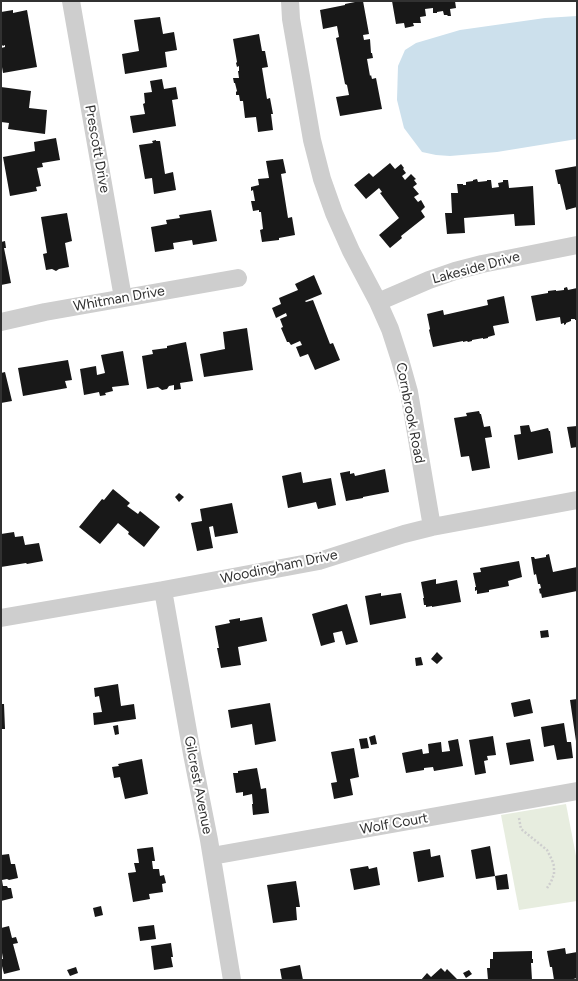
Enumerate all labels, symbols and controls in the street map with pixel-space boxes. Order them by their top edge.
street label: Prescott Drive [81,104,113,194]
street label: Lakeside Drive [430,248,522,288]
street label: Whitman Drive [72,283,166,315]
street label: Cornbrook Road [392,361,428,465]
street label: Woodingham Drive [219,546,339,588]
street label: Gilcrest Avenue [180,735,216,835]
street label: Wolf Court [359,810,429,838]

